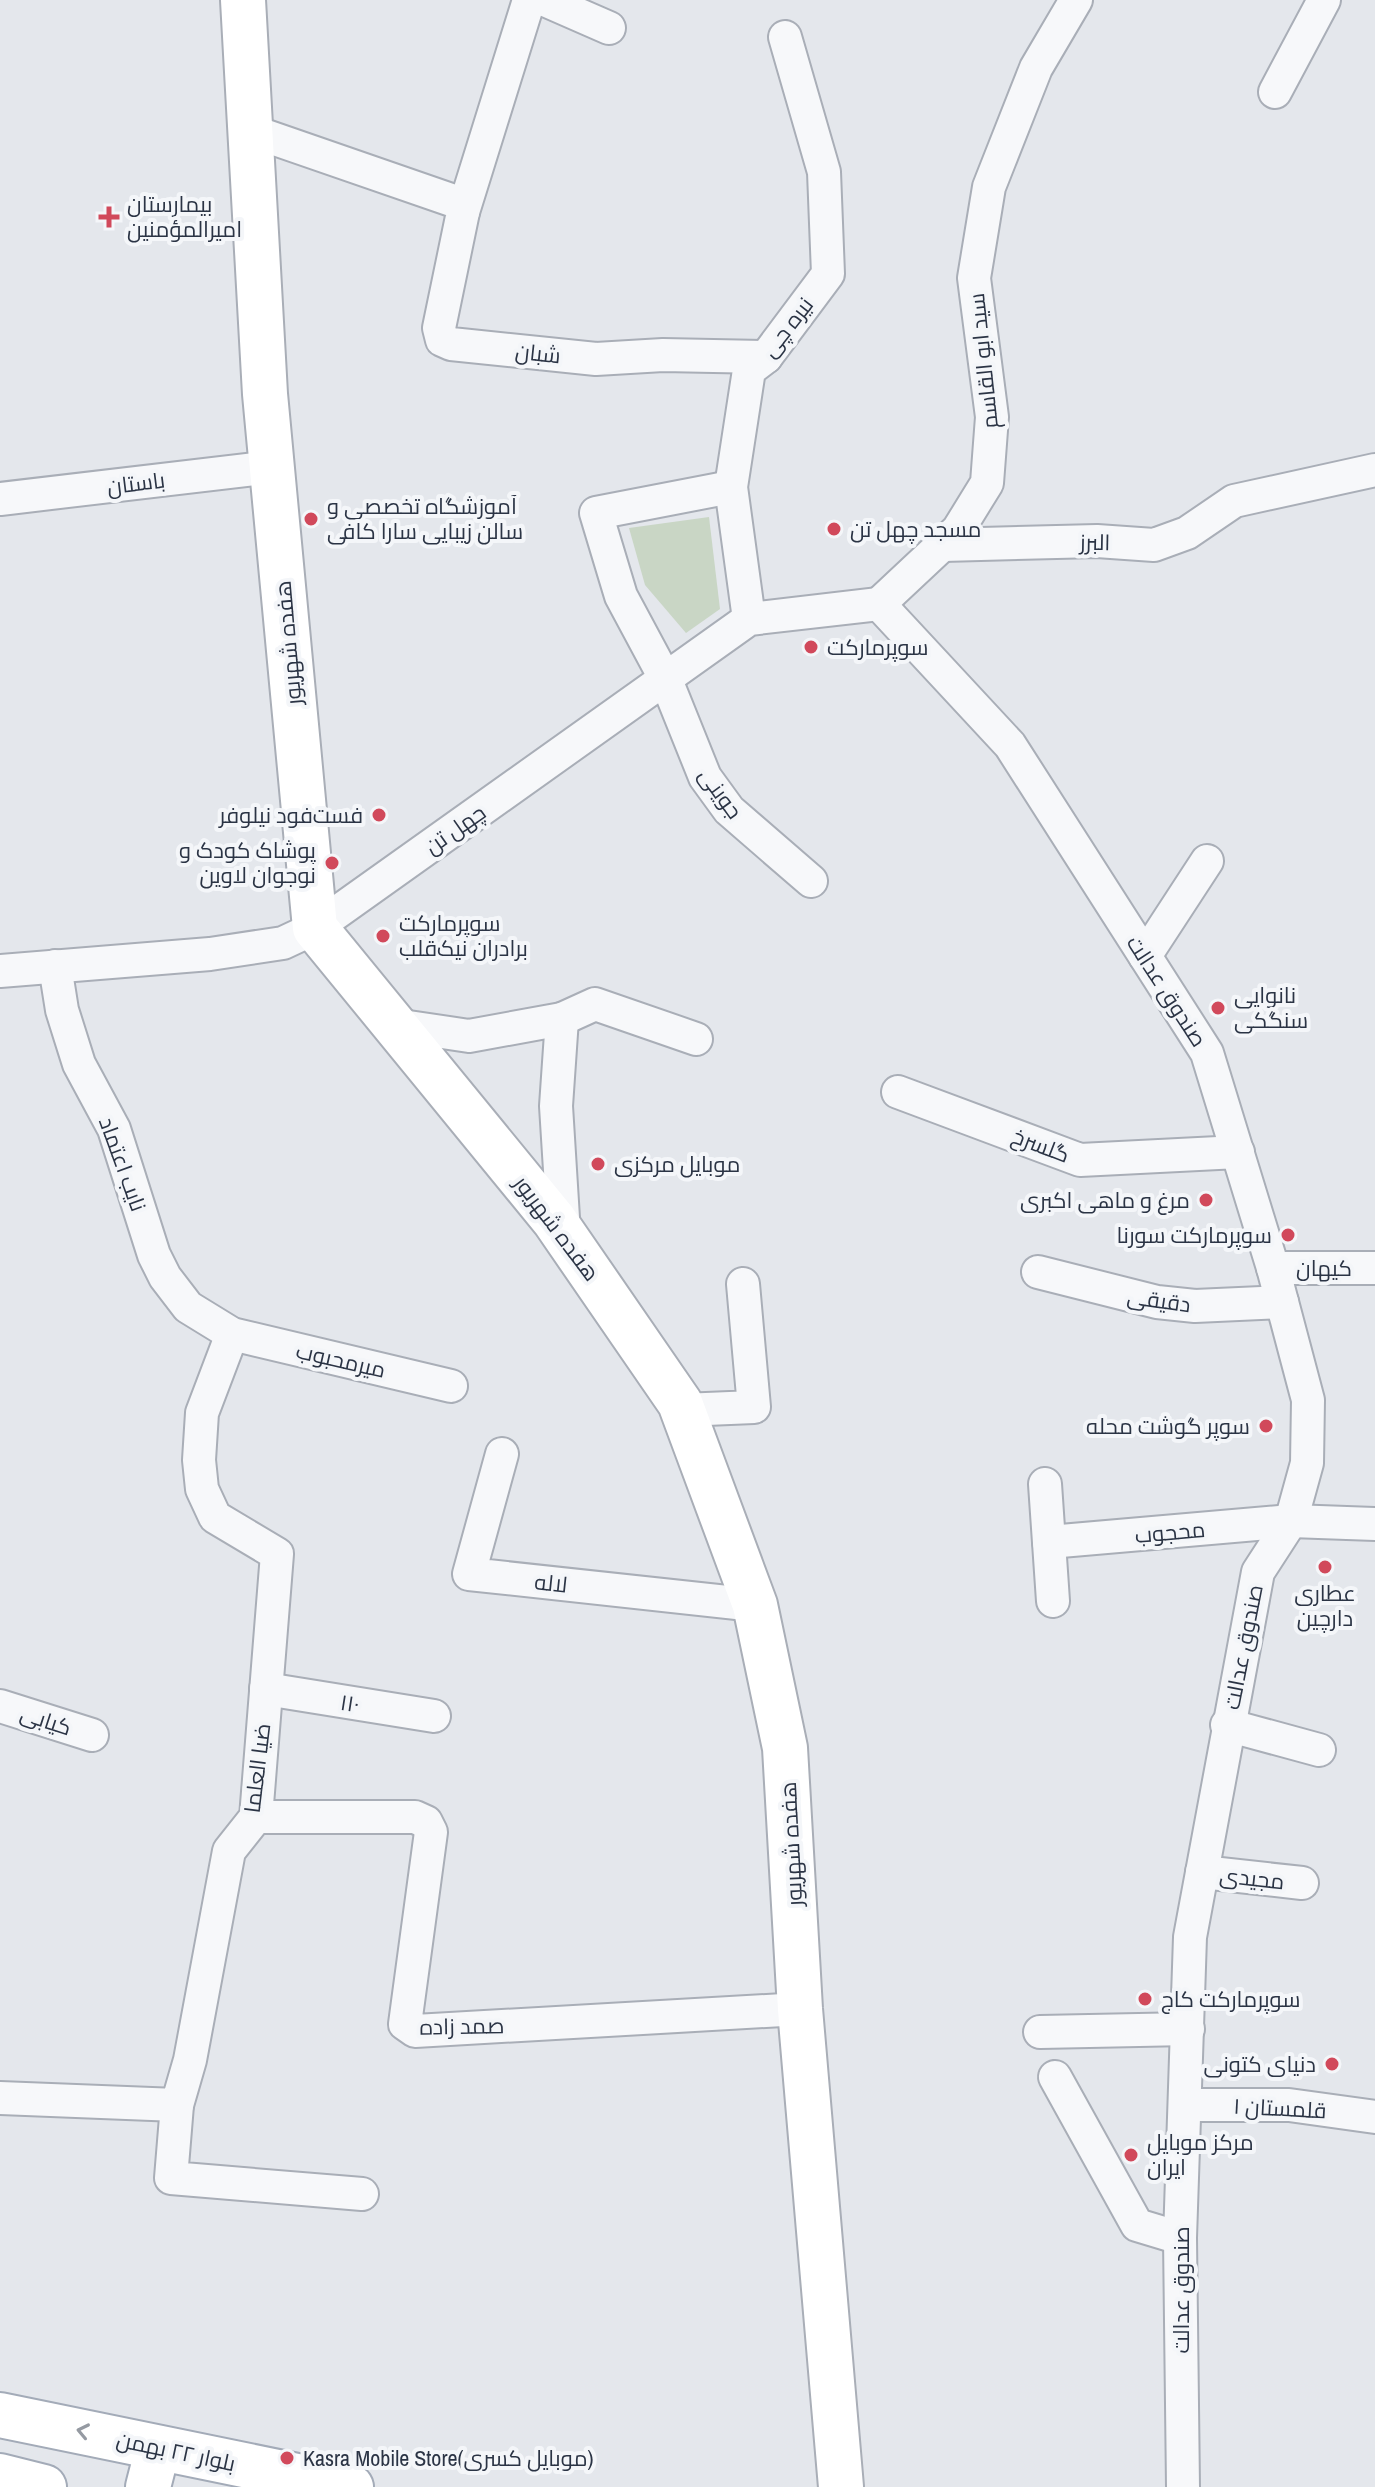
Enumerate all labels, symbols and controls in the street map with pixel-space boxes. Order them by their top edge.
place label: بیمارستان امیرالمؤمنین [127,189,242,244]
marker: بیمارستان امیرالمؤمنین [98,206,120,228]
street label: نیره چی [754,291,820,363]
street label: سید ابو القاسم [961,292,1006,430]
street label: شبان [514,336,562,370]
street label: باستان [105,465,167,501]
place label: آموزشگاه تخصصی و سالن زیبایی سارا کافی [327,491,523,546]
marker: آموزشگاه تخصصی و سالن زیبایی سارا کافی [302,510,320,528]
place label: مسجد چهل تن [850,514,981,544]
marker: مسجد چهل تن [825,520,843,538]
street label: البرز [1077,527,1111,557]
street label: هفده شهریور [268,579,309,709]
place label: سوپرمارکت [827,632,929,662]
marker: سوپرمارکت [802,638,820,656]
street label: جوینی [692,761,750,825]
street label: چهل تن [418,797,492,861]
place label: فست‌فود نیلوفر [217,800,363,830]
marker: فست‌فود نیلوفر [370,806,388,824]
place label: پوشاک کودک و نوجوان لاوین [179,835,316,890]
marker: پوشاک کودک و نوجوان لاوین [323,854,341,872]
place label: سوپرمارکت برادران نیک‌قلب [399,908,528,963]
marker: سوپرمارکت برادران نیک‌قلب [374,927,392,945]
street label: صندوق عدالت [1120,930,1214,1052]
place label: نانوایی سنگکی [1234,980,1308,1035]
marker: نانوایی سنگکی [1209,999,1227,1017]
street label: نایب اعتماد [92,1113,154,1215]
street label: گلسرخ [1008,1120,1074,1170]
place label: موبایل مرکزی [614,1149,740,1179]
marker: موبایل مرکزی [589,1155,607,1173]
street label: هفده شهریور [506,1167,607,1287]
place label: مرغ و ماهی اکبری [1020,1185,1190,1215]
marker: مرغ و ماهی اکبری [1197,1191,1215,1209]
place label: سوپرمارکت سورنا [1116,1220,1272,1250]
marker: سوپرمارکت سورنا [1279,1226,1297,1244]
street label: کیهان [1296,1253,1352,1283]
street label: دقیقی [1125,1281,1193,1319]
street label: میرمحبوب [293,1335,389,1385]
place label: سوپر گوشت محله [1086,1411,1250,1441]
marker: سوپر گوشت محله [1257,1417,1275,1435]
street label: محجوب [1133,1514,1207,1550]
marker: عطاری دارچین [1316,1558,1334,1576]
street label: لاله [533,1566,569,1600]
place label: عطاری دارچین [1294,1578,1356,1633]
street label: صندوق عدالت [1216,1582,1270,1712]
street label: ۱۱۰ [338,1687,362,1719]
street label: کیابی [17,1698,75,1742]
street label: ضیا العلما [237,1721,277,1815]
street label: هفده شهریور [773,1781,809,1909]
street label: مجیدی [1218,1860,1286,1896]
place label: سوپرمارکت کاج [1161,1984,1301,2014]
marker: سوپرمارکت کاج [1136,1990,1154,2008]
street label: صمد زاده [419,2010,505,2042]
place label: دنیای کتونی [1204,2049,1316,2079]
marker: دنیای کتونی [1323,2055,1341,2073]
street label: قلمستان ۱ [1233,2091,1327,2125]
place label: مرکز موبایل ایران [1147,2127,1254,2182]
marker: مرکز موبایل ایران [1122,2146,1140,2164]
street label: صندوق عدالت [1166,2226,1196,2354]
one-way arrow [77,2423,91,2440]
street label: بلوار ۲۲ بهمن [114,2424,238,2478]
place label: Kasra Mobile Store(موبایل کسری) [303,2443,594,2473]
marker: Kasra Mobile Store(موبایل کسری) [278,2449,296,2467]

